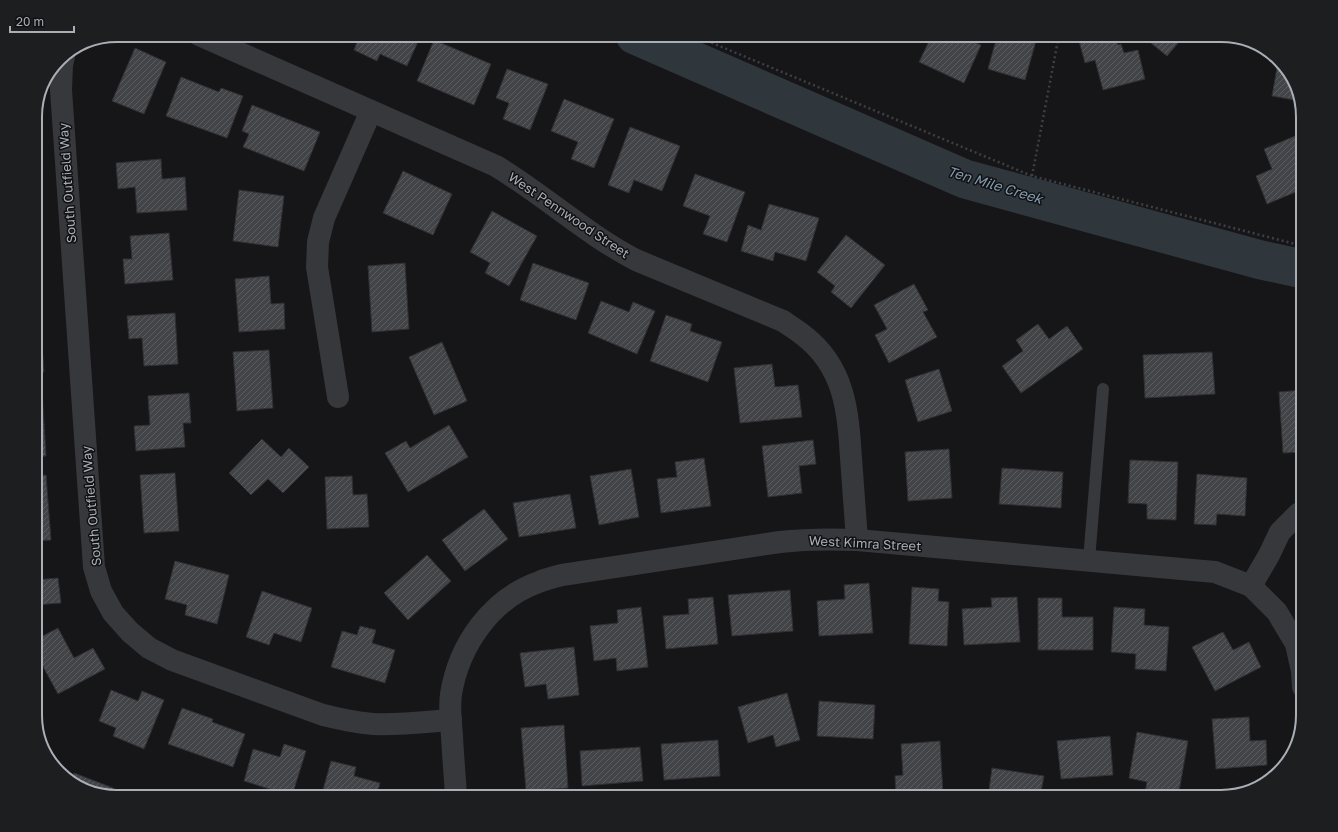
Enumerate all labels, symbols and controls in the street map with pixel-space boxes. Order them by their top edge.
scale bar [10,8,74,34]
text: 20 m [16,14,44,29]
street label: South Outfield Way [55,122,79,244]
water label: Ten Mile Creek [946,162,1047,208]
street label: West Pennwood Street [506,169,632,261]
street label: South Outfield Way [78,445,104,567]
street label: West Kimra Street [808,532,922,554]

